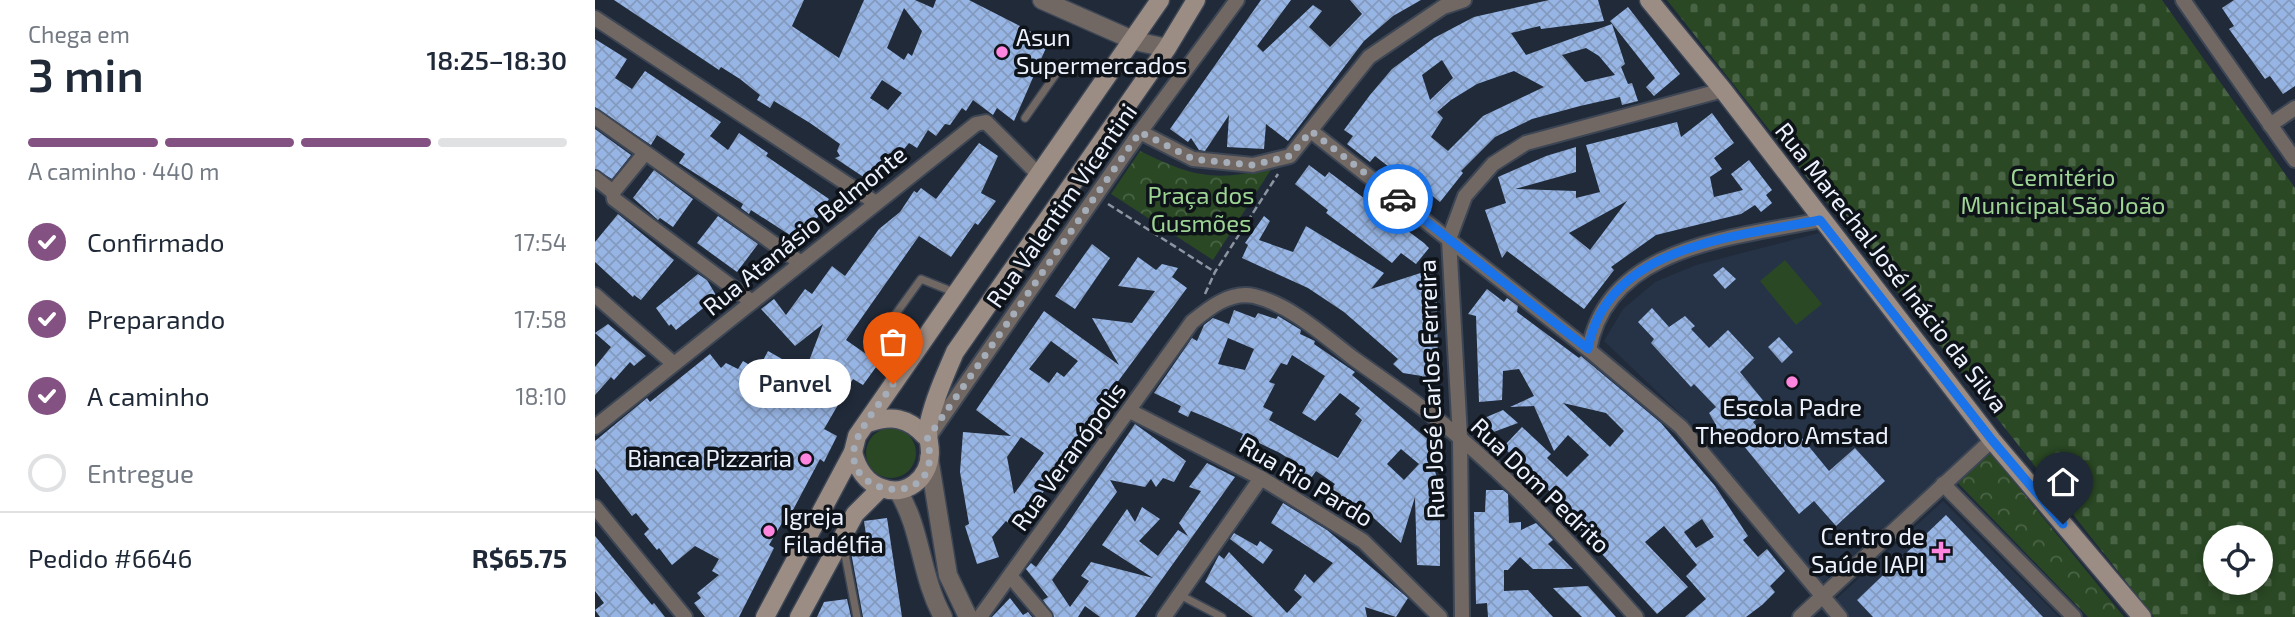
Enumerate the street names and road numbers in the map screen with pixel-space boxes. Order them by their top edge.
street label: Rua Valentim Vicentini [979,98,1142,313]
street label: Rua Marechal José Inácio da Silva [1770,116,2014,418]
street label: Rua Atanásio Belmonte [697,139,912,321]
street label: Rua José Carlos Ferreira [1411,259,1450,519]
street label: Rua Veranópolis [1004,376,1131,536]
street label: Rua Dom Pedrito [1466,411,1617,559]
street label: Rua Rio Pardo [1235,429,1379,532]

